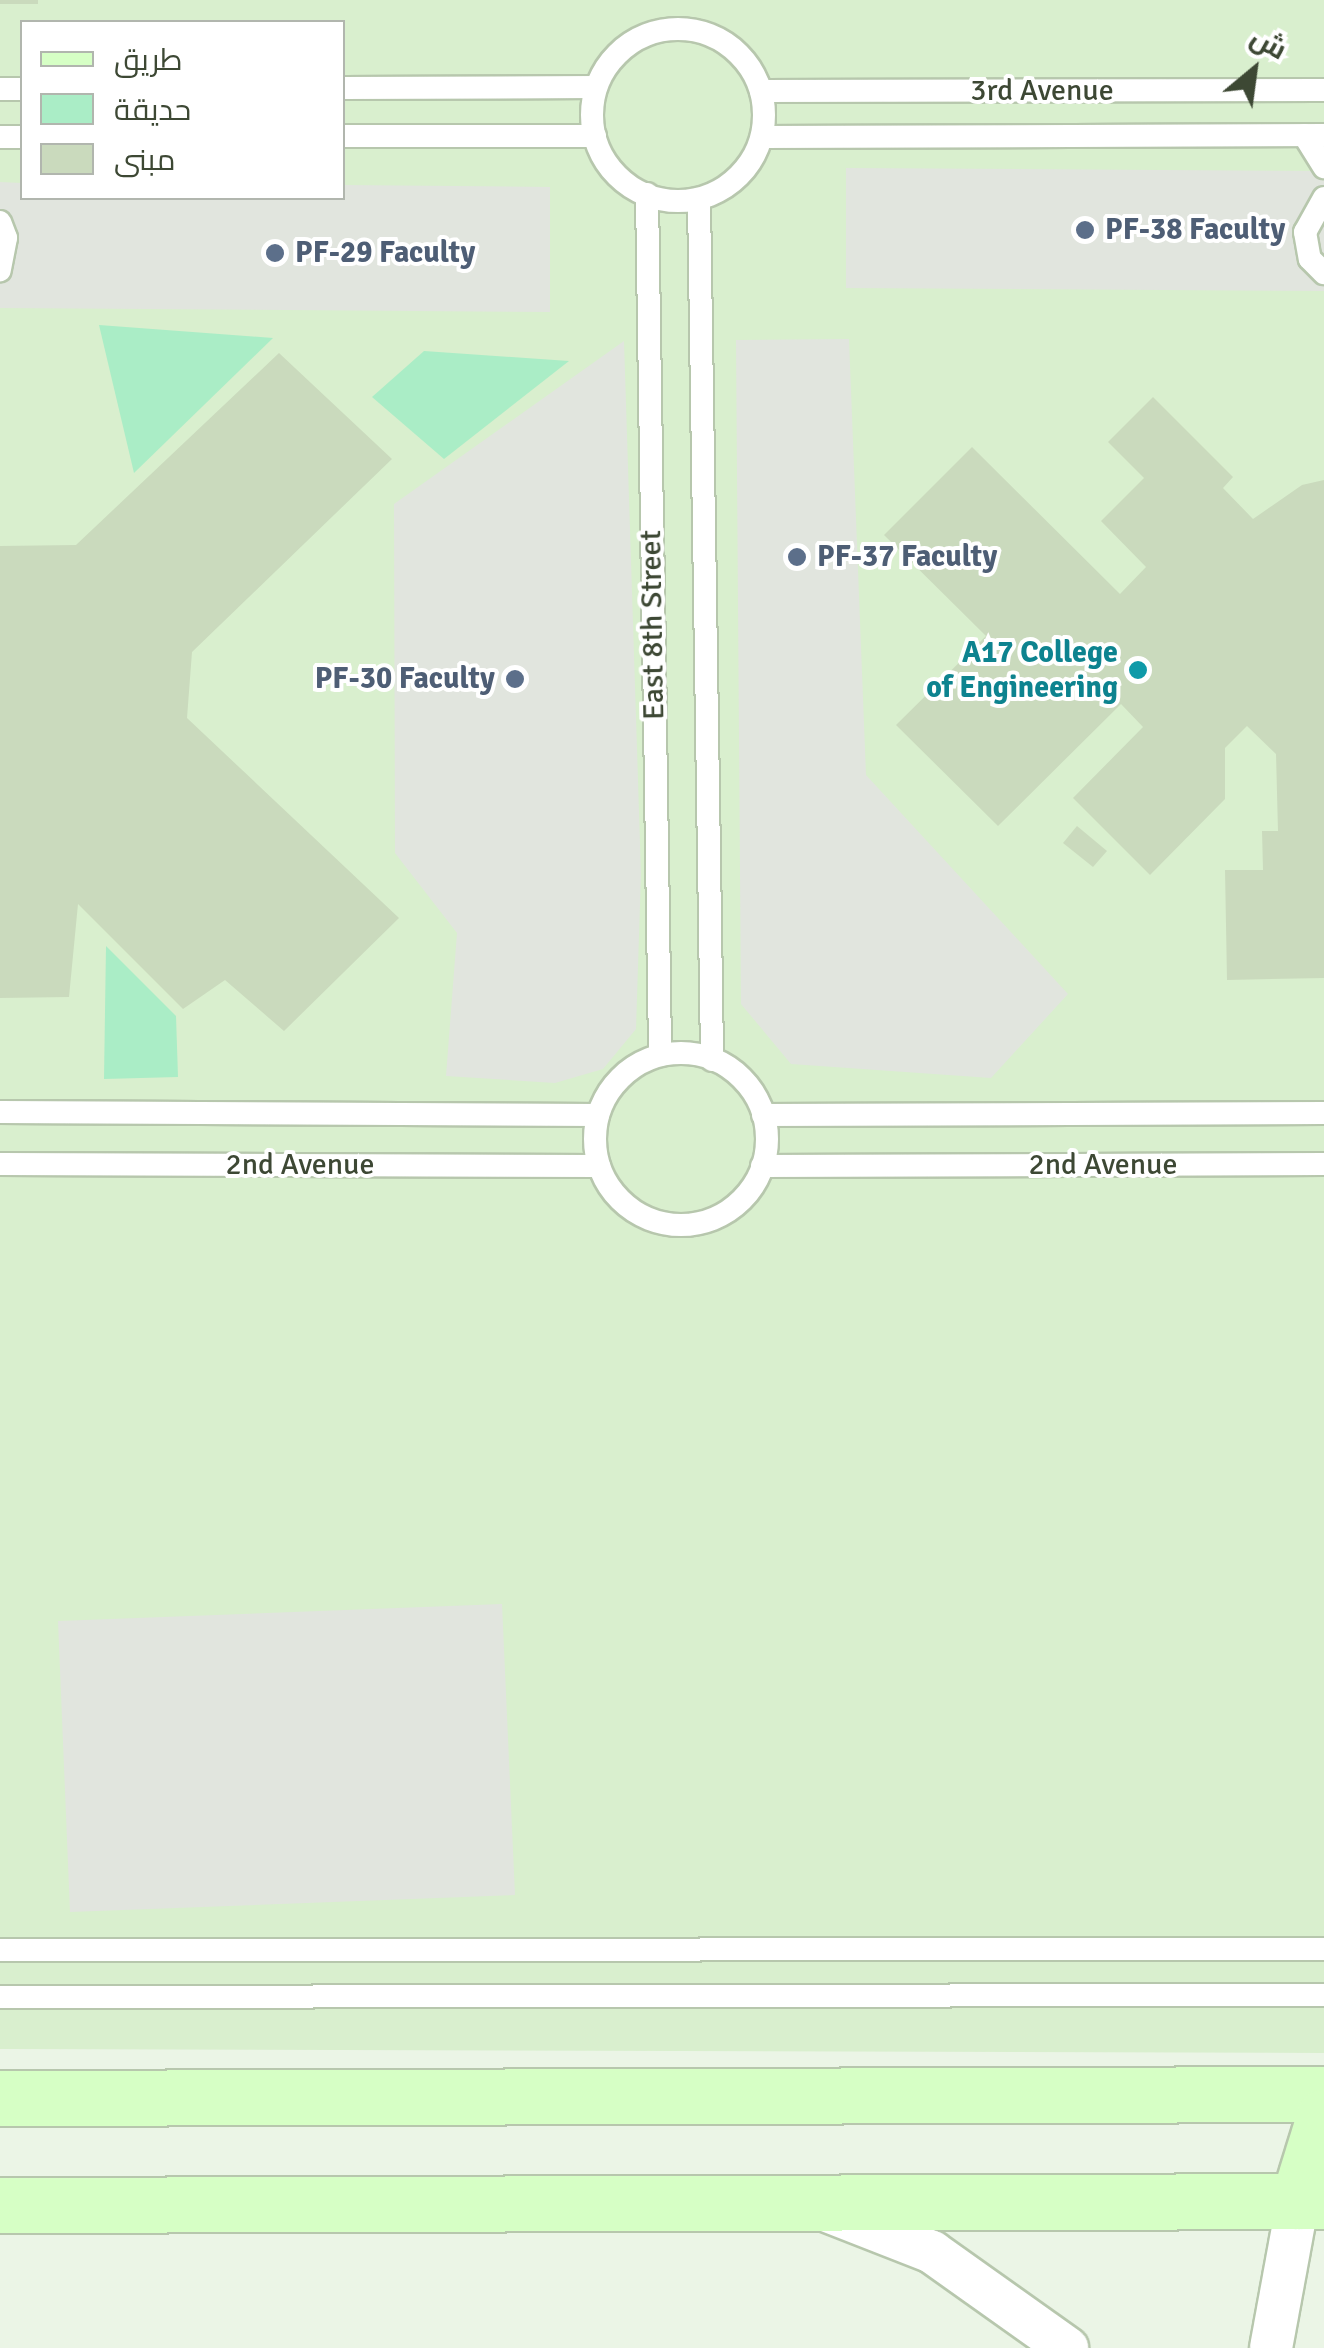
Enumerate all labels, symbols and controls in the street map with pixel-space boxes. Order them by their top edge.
legend [20,20,345,200]
north arrow [1204,20,1304,120]
text: ش [1245,20,1293,67]
text: طريق [114,42,183,79]
street label: 3rd Avenue [970,73,1114,109]
text: حديقة [114,92,191,129]
text: مبنى [114,142,175,179]
place label: PF-38 Faculty [1105,212,1285,248]
marker: PF-38 Faculty [1074,219,1096,241]
place label: PF-29 Faculty [295,235,475,271]
marker: PF-29 Faculty [264,242,286,264]
street label: East 8th Street [633,530,673,720]
place label: PF-37 Faculty [817,539,997,575]
marker: PF-37 Faculty [786,546,808,568]
place label: A17 College of Engineering [926,635,1118,706]
marker: A17 College of Engineering [1127,659,1149,681]
place label: PF-30 Faculty [315,661,495,697]
marker: PF-30 Faculty [504,668,526,690]
street label: 2nd Avenue [226,1147,374,1183]
street label: 2nd Avenue [1029,1147,1177,1183]

